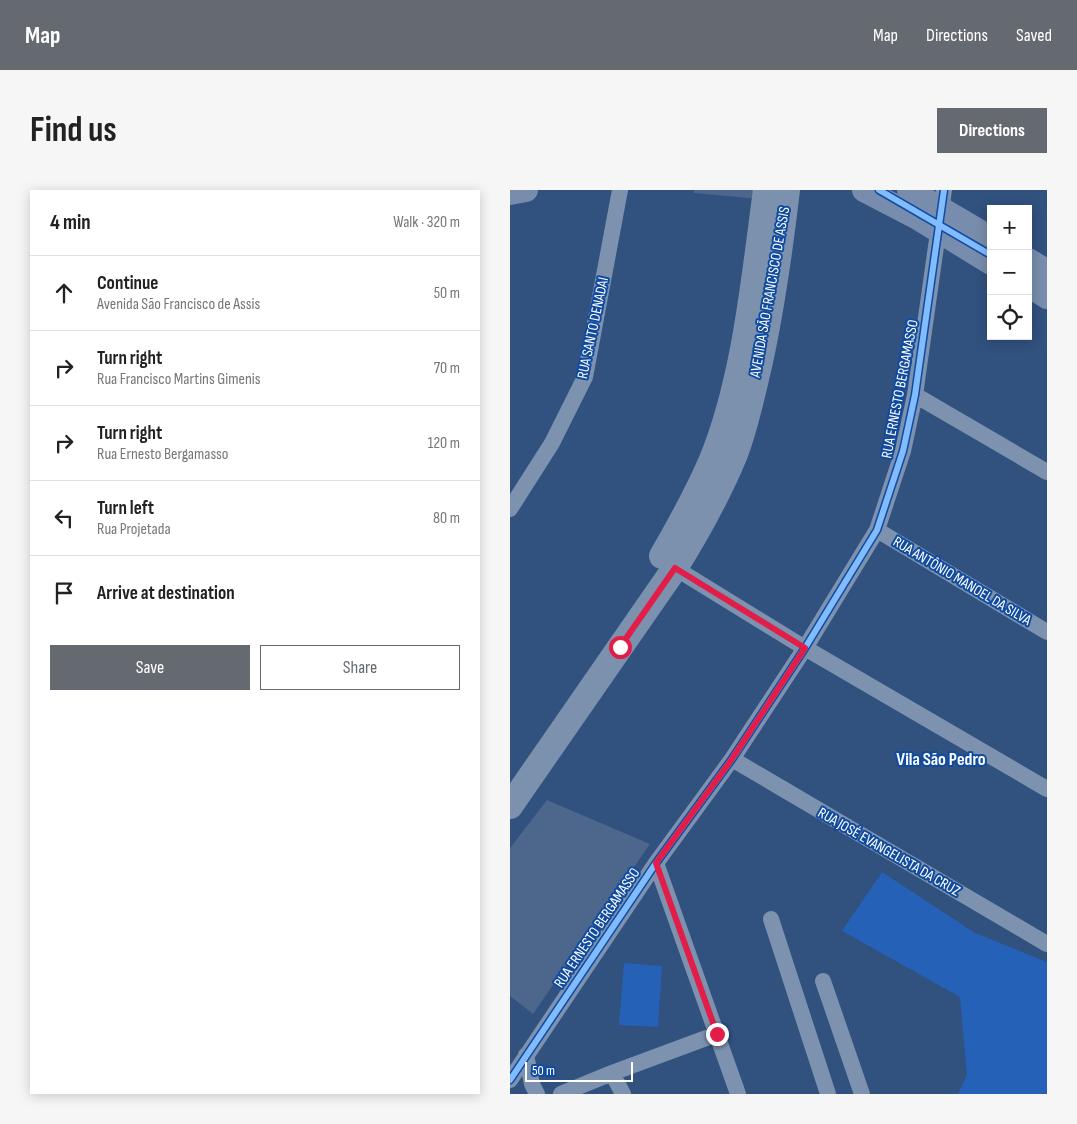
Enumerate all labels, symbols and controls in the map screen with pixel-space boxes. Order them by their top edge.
text: Map [25,21,60,50]
text: Map [873,25,898,46]
text: Directions [926,25,988,46]
text: Saved [1016,25,1052,46]
button: Directions [937,108,1047,153]
text: Find us [30,109,117,152]
street label: AVENIDA SÃO FRANCISCO DE ASSIS [745,205,794,380]
map controls [987,205,1032,340]
button: + [987,205,1032,250]
text: 4 min [50,210,91,235]
text: Walk · 320 m [393,213,460,232]
button: − [987,250,1032,295]
text: Continue [97,272,158,295]
street label: RUA SANTO DENADAI [573,275,613,381]
icon: ahead [50,279,78,307]
text: 50 m [434,284,460,303]
text: Avenida São Francisco de Assis [97,295,260,314]
button: locate [987,295,1032,340]
street label: RUA ERNESTO BERGAMASSO [877,318,923,460]
text: Turn right [97,347,162,370]
icon: right [50,354,78,382]
text: 70 m [434,359,460,378]
text: Rua Francisco Martins Gimenis [97,370,261,389]
text: Turn right [97,422,162,445]
icon: right [50,429,78,457]
text: 120 m [428,434,460,453]
text: Rua Ernesto Bergamasso [97,445,228,464]
text: Turn left [97,497,154,520]
icon: left [50,504,78,532]
text: 80 m [433,509,460,528]
text: Rua Projetada [97,520,171,539]
street label: RUA ANTÔNIO MANOEL DA SILVA [889,532,1035,630]
icon: arrive [50,579,78,607]
text: Arrive at destination [97,582,235,605]
route start [609,636,632,659]
button: Save [50,645,250,690]
button: Share [260,645,460,690]
district label: Vila São Pedro [896,749,986,770]
street label: RUA JOSÉ EVANGELISTA DA CRUZ [814,803,964,901]
street label: RUA ERNESTO BERGAMASSO [550,864,644,992]
route end [706,1023,729,1046]
scale bar [525,1059,632,1082]
text: 50 m [532,1062,555,1079]

